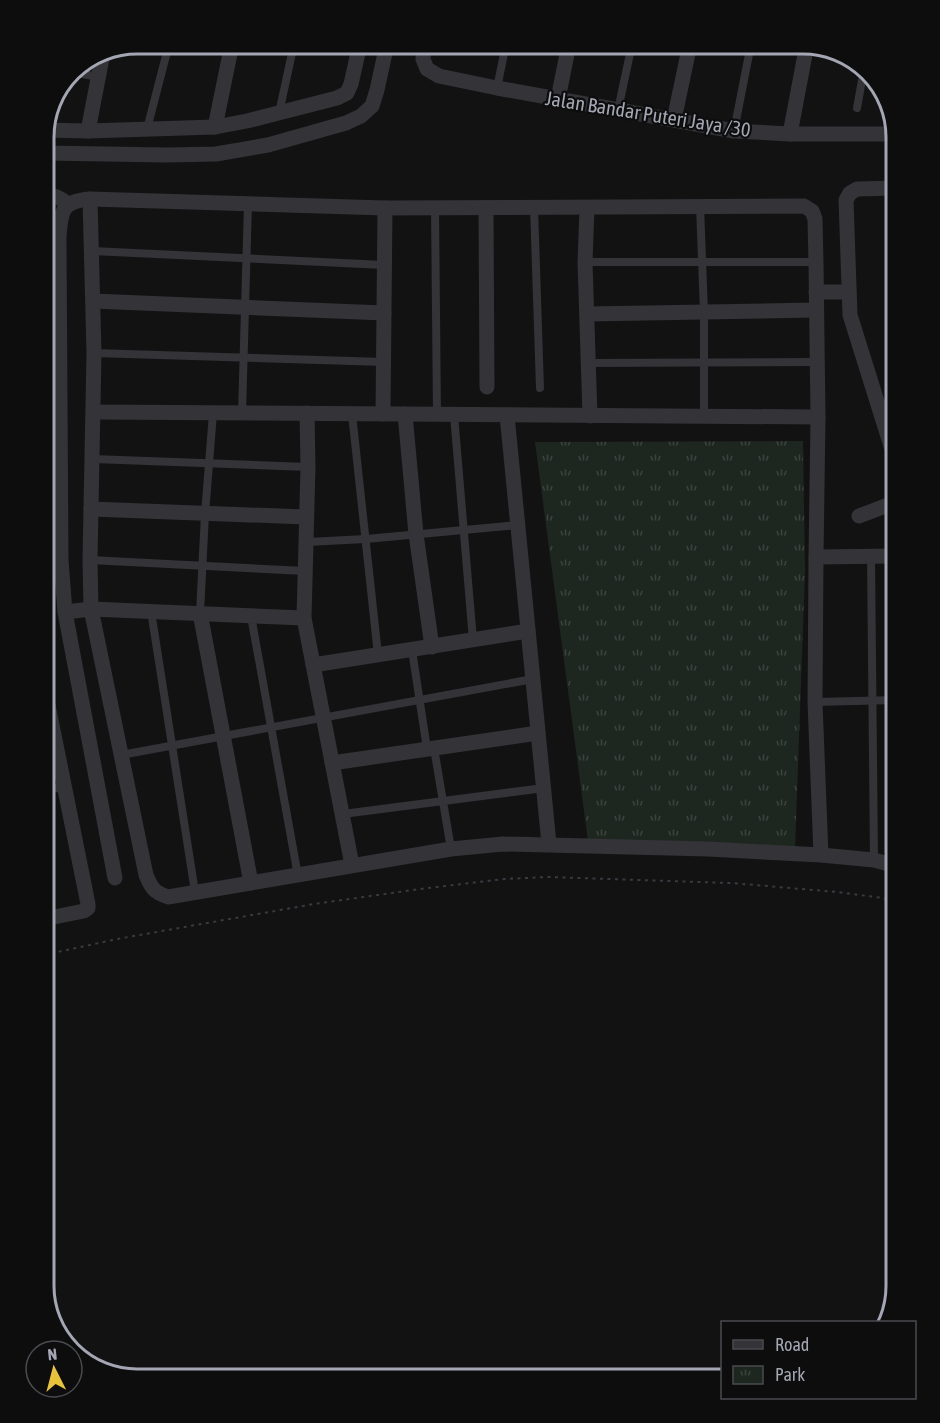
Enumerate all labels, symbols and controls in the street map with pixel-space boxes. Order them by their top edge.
street label: Jalan Bandar Puteri Jaya /30 [544,86,752,141]
legend [721,1321,916,1399]
text: Road [775,1334,809,1355]
north arrow [24,1339,84,1399]
text: N [47,1345,58,1364]
text: Park [775,1364,805,1385]

